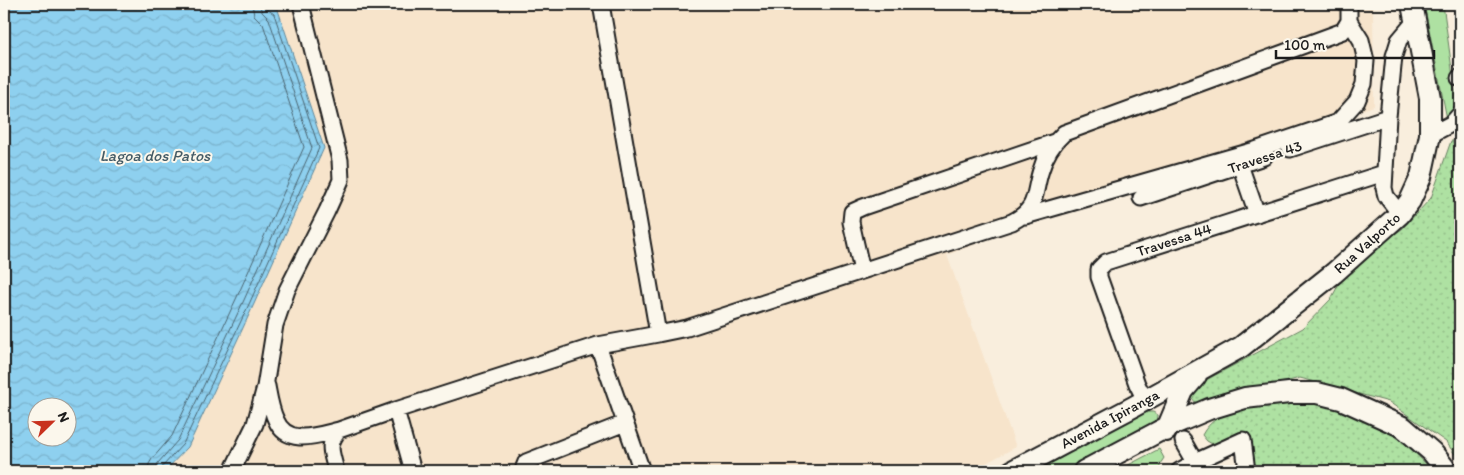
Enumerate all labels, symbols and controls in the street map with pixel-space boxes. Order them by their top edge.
scale bar [1276,28,1434,60]
text: 100 m [1284,36,1326,54]
street label: Travessa 43 [1226,137,1304,177]
water label: Lagoa dos Patos [100,146,211,165]
street label: Rua Valporto [1330,208,1404,278]
street label: Travessa 44 [1134,219,1214,261]
street label: Avenida Ipiranga [1058,385,1163,453]
north arrow [28,398,78,448]
text: N [54,409,73,425]

